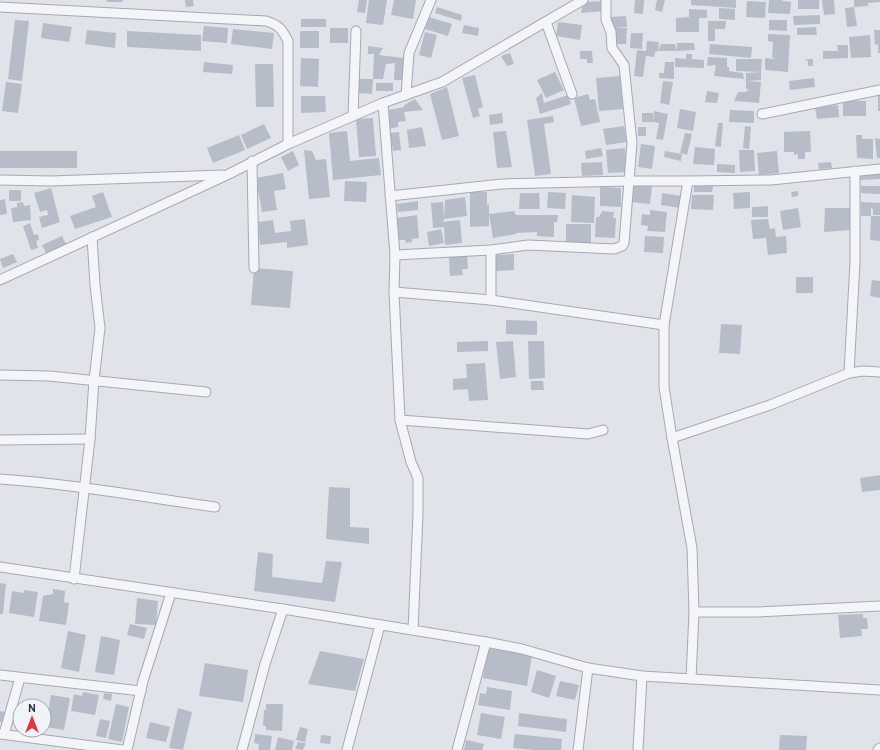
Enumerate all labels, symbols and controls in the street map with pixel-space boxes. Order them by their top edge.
north arrow [12,698,52,738]
text: N [28,702,36,716]

